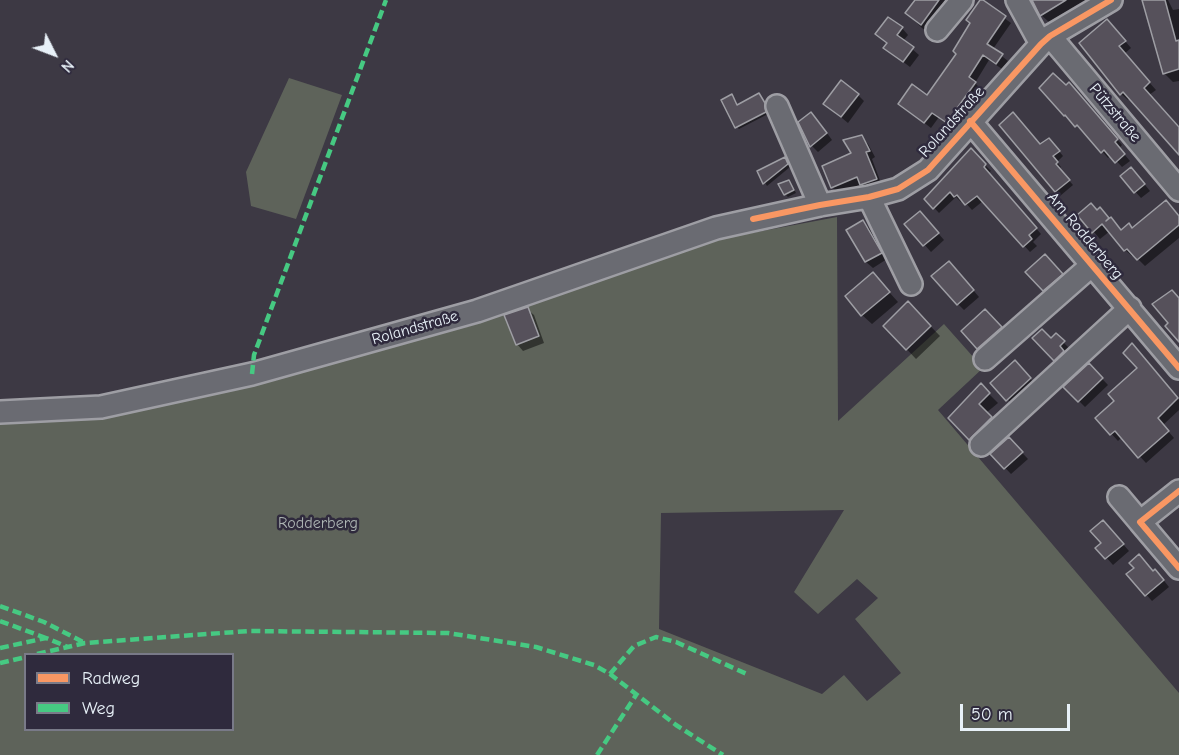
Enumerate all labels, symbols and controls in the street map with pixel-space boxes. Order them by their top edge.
north arrow [24,24,84,84]
text: N [57,56,78,76]
street label: Pützstraße [1085,80,1145,146]
street label: Rolandstraße [915,83,989,161]
street label: Am Rodderberg [1043,188,1127,284]
street label: Rolandstraße [370,307,460,349]
park label: Rodderberg [278,513,358,533]
legend [24,653,234,731]
text: Radweg [82,668,140,689]
scale bar [963,692,1072,730]
text: Weg [82,698,115,719]
text: 50 m [971,704,1013,725]

